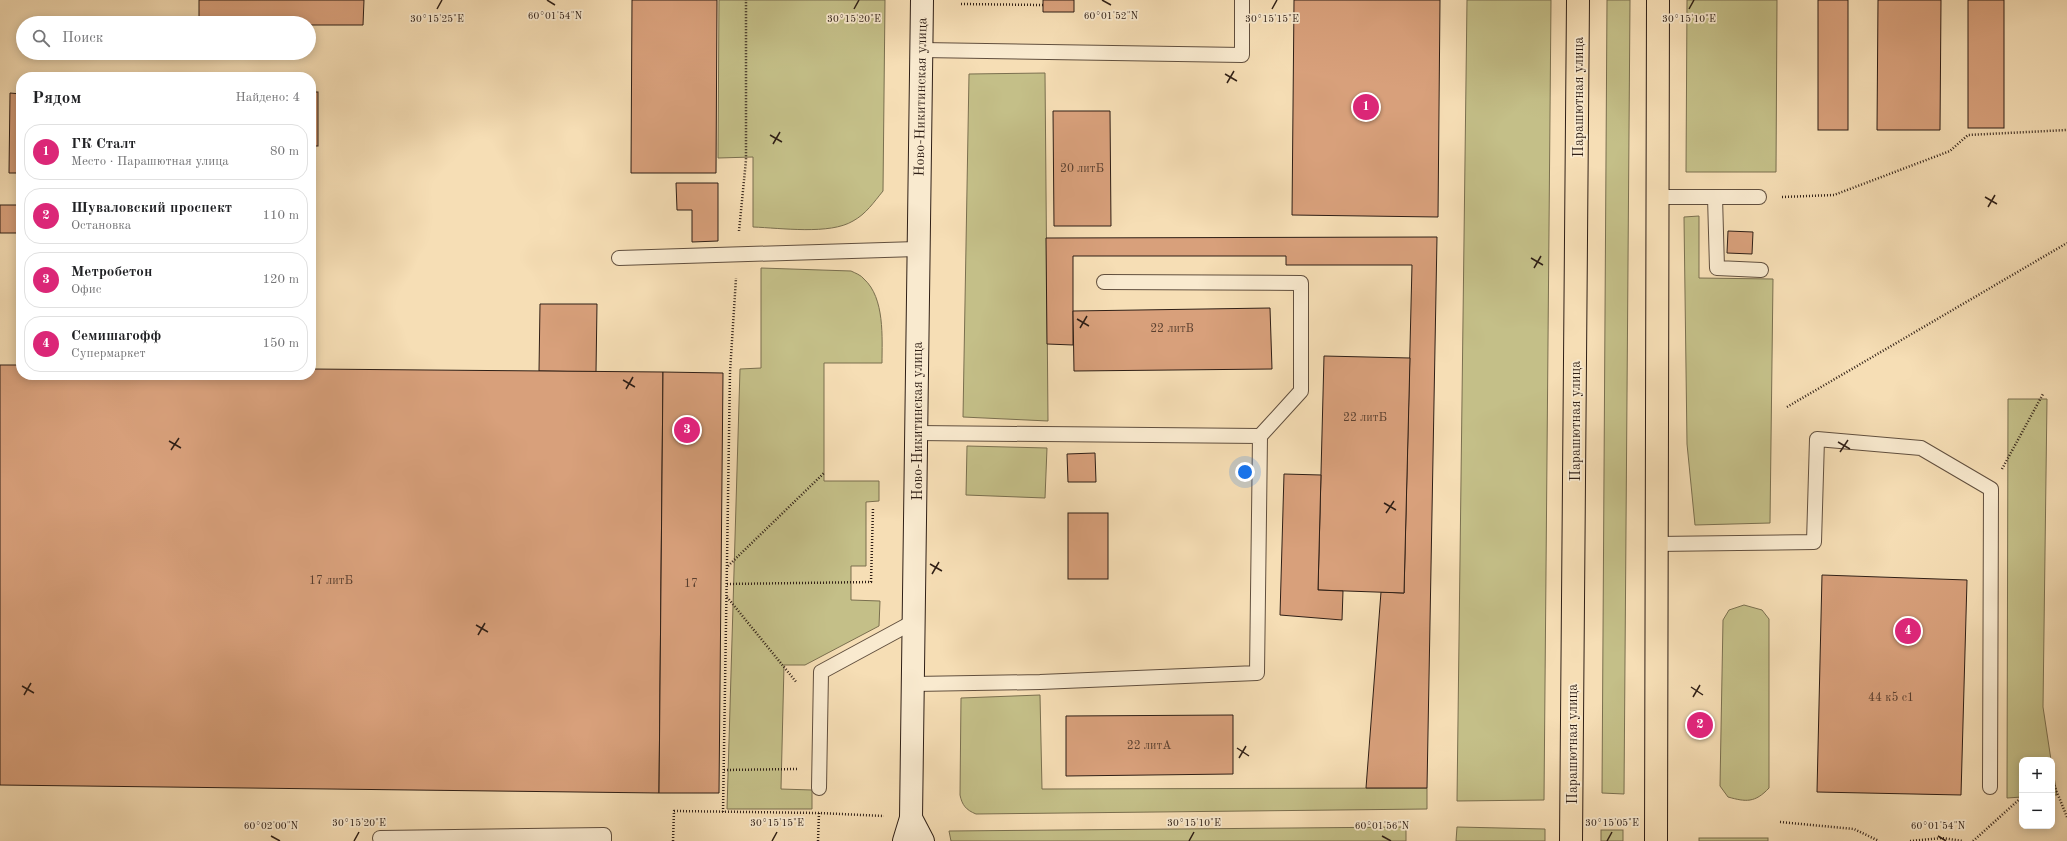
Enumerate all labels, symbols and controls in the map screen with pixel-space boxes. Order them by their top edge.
text: 60°01'54"N [528,11,583,21]
text: 60°01'52"N [1084,11,1139,21]
text: 30°15'25"E [410,14,464,24]
text: 30°15'20"E [827,14,881,24]
text: 30°15'15"E [1245,14,1299,24]
text: 30°15'10"E [1662,14,1716,24]
search box [16,16,316,60]
street label: Ново-Никитинская улица [913,17,929,177]
icon: search [30,27,52,49]
text: Поиск [62,31,103,46]
street label: Парашютная улица [1572,37,1586,157]
text: Рядом [32,90,81,107]
text: Найдено: 4 [236,91,300,104]
pin: 1 [1353,92,1379,122]
text: ГК Сталт [71,137,136,152]
text: 1 [42,145,50,158]
text: 80 m [270,145,299,158]
text: Место · Парашютная улица [71,155,229,168]
house number: 20 литБ [1060,163,1104,175]
text: Шуваловский проспект [71,201,232,216]
text: 2 [42,209,50,222]
text: 110 m [262,209,299,222]
text: Остановка [71,219,131,232]
text: Метробетон [71,265,152,280]
text: 3 [42,273,50,286]
text: 120 m [262,273,299,286]
text: Офис [71,283,101,296]
house number: 22 литВ [1150,323,1194,335]
text: Семишагофф [71,329,161,344]
text: 4 [42,337,50,350]
text: 150 m [262,337,299,350]
street label: Ново-Никитинская улица [911,342,925,500]
text: Супермаркет [71,347,146,360]
street label: Парашютная улица [1569,361,1583,481]
house number: 22 литБ [1343,412,1387,424]
pin: 3 [674,415,700,445]
your location [1235,462,1255,482]
house number: 17 литБ [309,575,353,587]
house number: 17 [684,578,698,590]
pin: 4 [1895,616,1921,646]
street label: Парашютная улица [1566,684,1580,804]
house number: 44 к5 с1 [1868,691,1914,704]
pin: 2 [1687,710,1713,740]
house number: 22 литА [1127,740,1171,752]
map controls [2019,757,2055,829]
button: + [2019,757,2055,793]
button: − [2019,793,2055,829]
text: 30°15'20"E [332,818,386,828]
text: 30°15'15"E [750,818,804,828]
text: 30°15'10"E [1167,818,1221,828]
text: 30°15'05"E [1585,818,1639,828]
text: 60°02'00"N [244,821,299,831]
text: 60°01'56"N [1355,821,1410,831]
text: 60°01'54"N [1911,821,1966,831]

